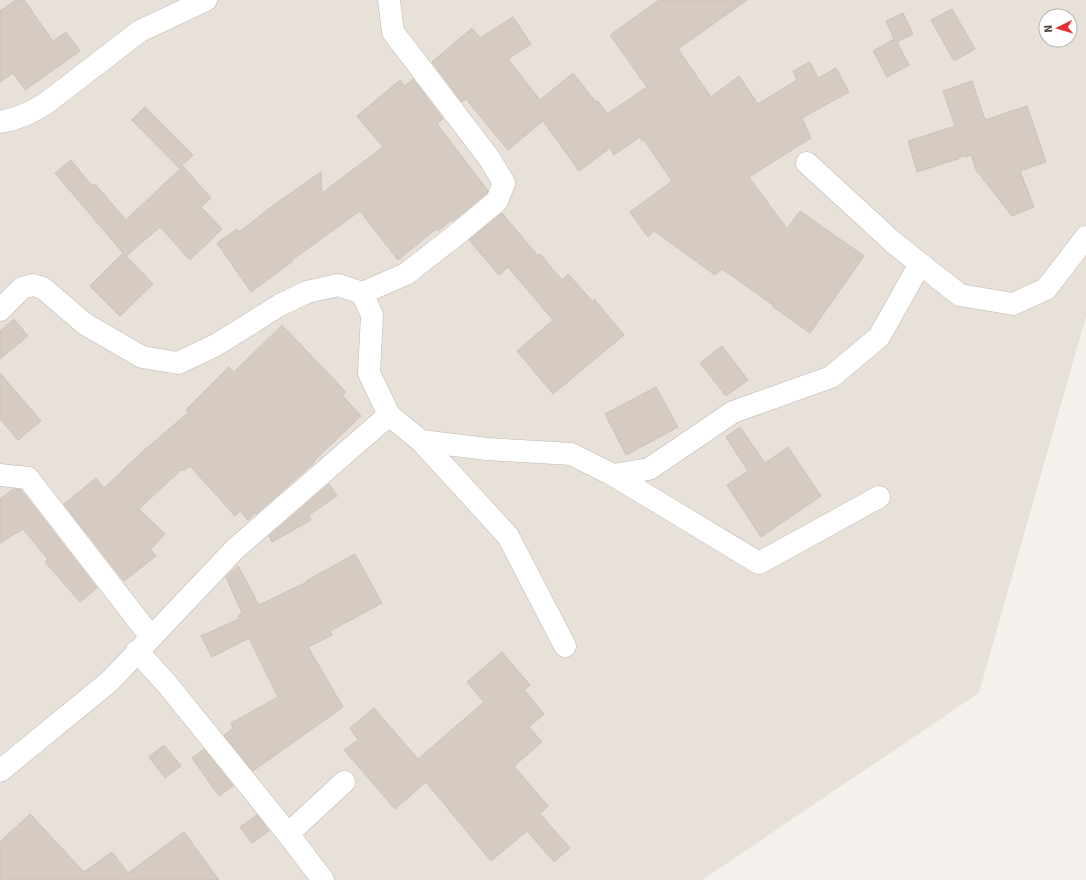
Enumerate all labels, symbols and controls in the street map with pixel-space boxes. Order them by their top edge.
north arrow [1038,8,1078,48]
text: N [1042,24,1055,33]

